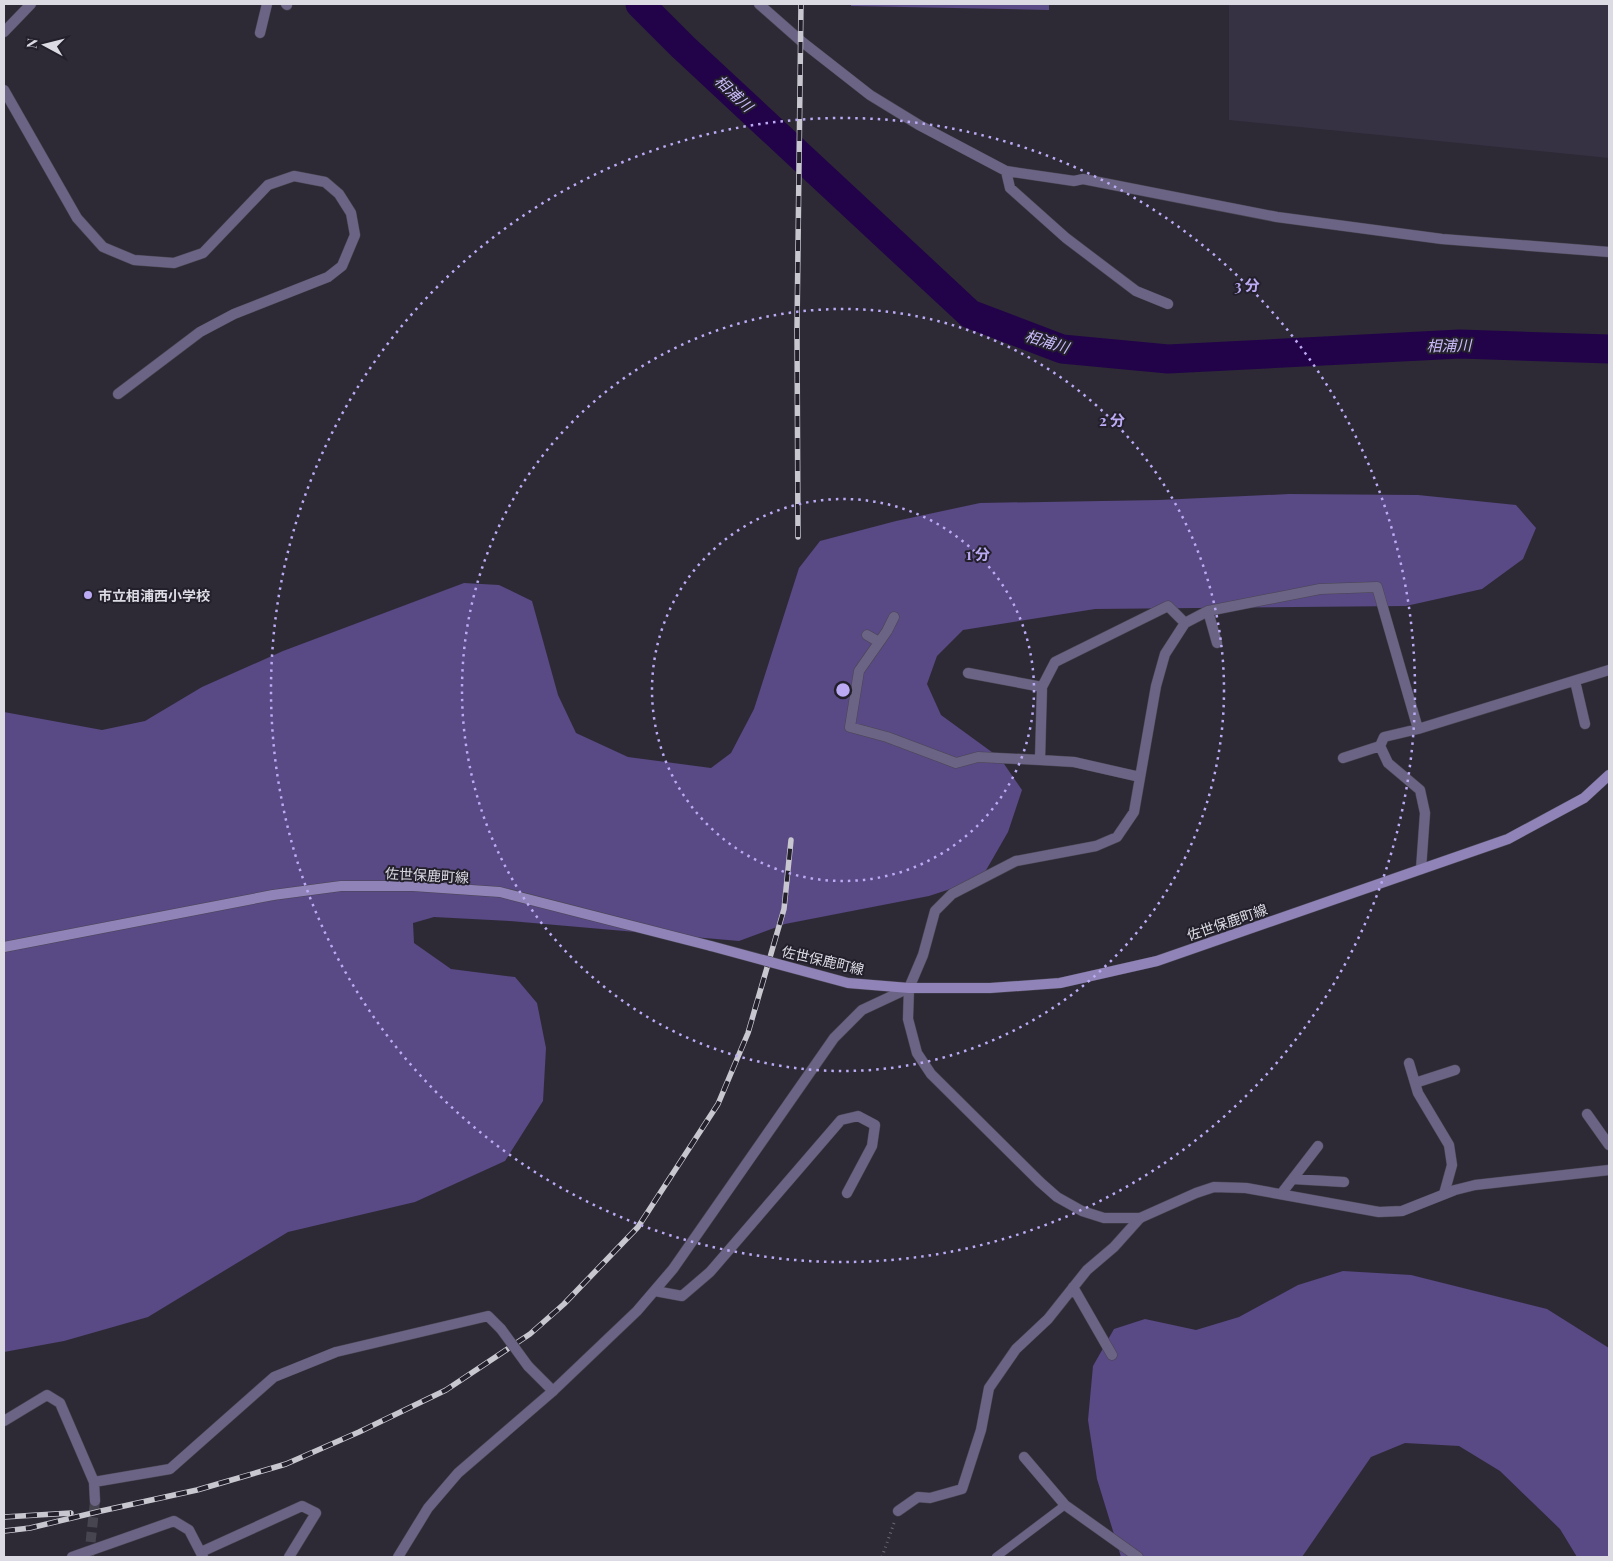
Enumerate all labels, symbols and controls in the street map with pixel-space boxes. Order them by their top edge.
north arrow [20,20,70,70]
text: N [22,37,42,50]
water label: 相浦川 [711,70,759,117]
text: 3 分 [1234,275,1260,295]
water label: 相浦川 [1023,325,1073,358]
water label: 相浦川 [1426,335,1474,355]
text: 2 分 [1099,410,1125,430]
text: 1 分 [966,544,990,564]
place label: 市立相浦西小学校 [98,586,210,605]
marker: 市立相浦西小学校 [82,589,94,601]
centre of rings [834,681,852,699]
street label: 佐世保鹿町線 [385,863,469,887]
street label: 佐世保鹿町線 [1184,899,1270,945]
street label: 佐世保鹿町線 [780,941,866,979]

